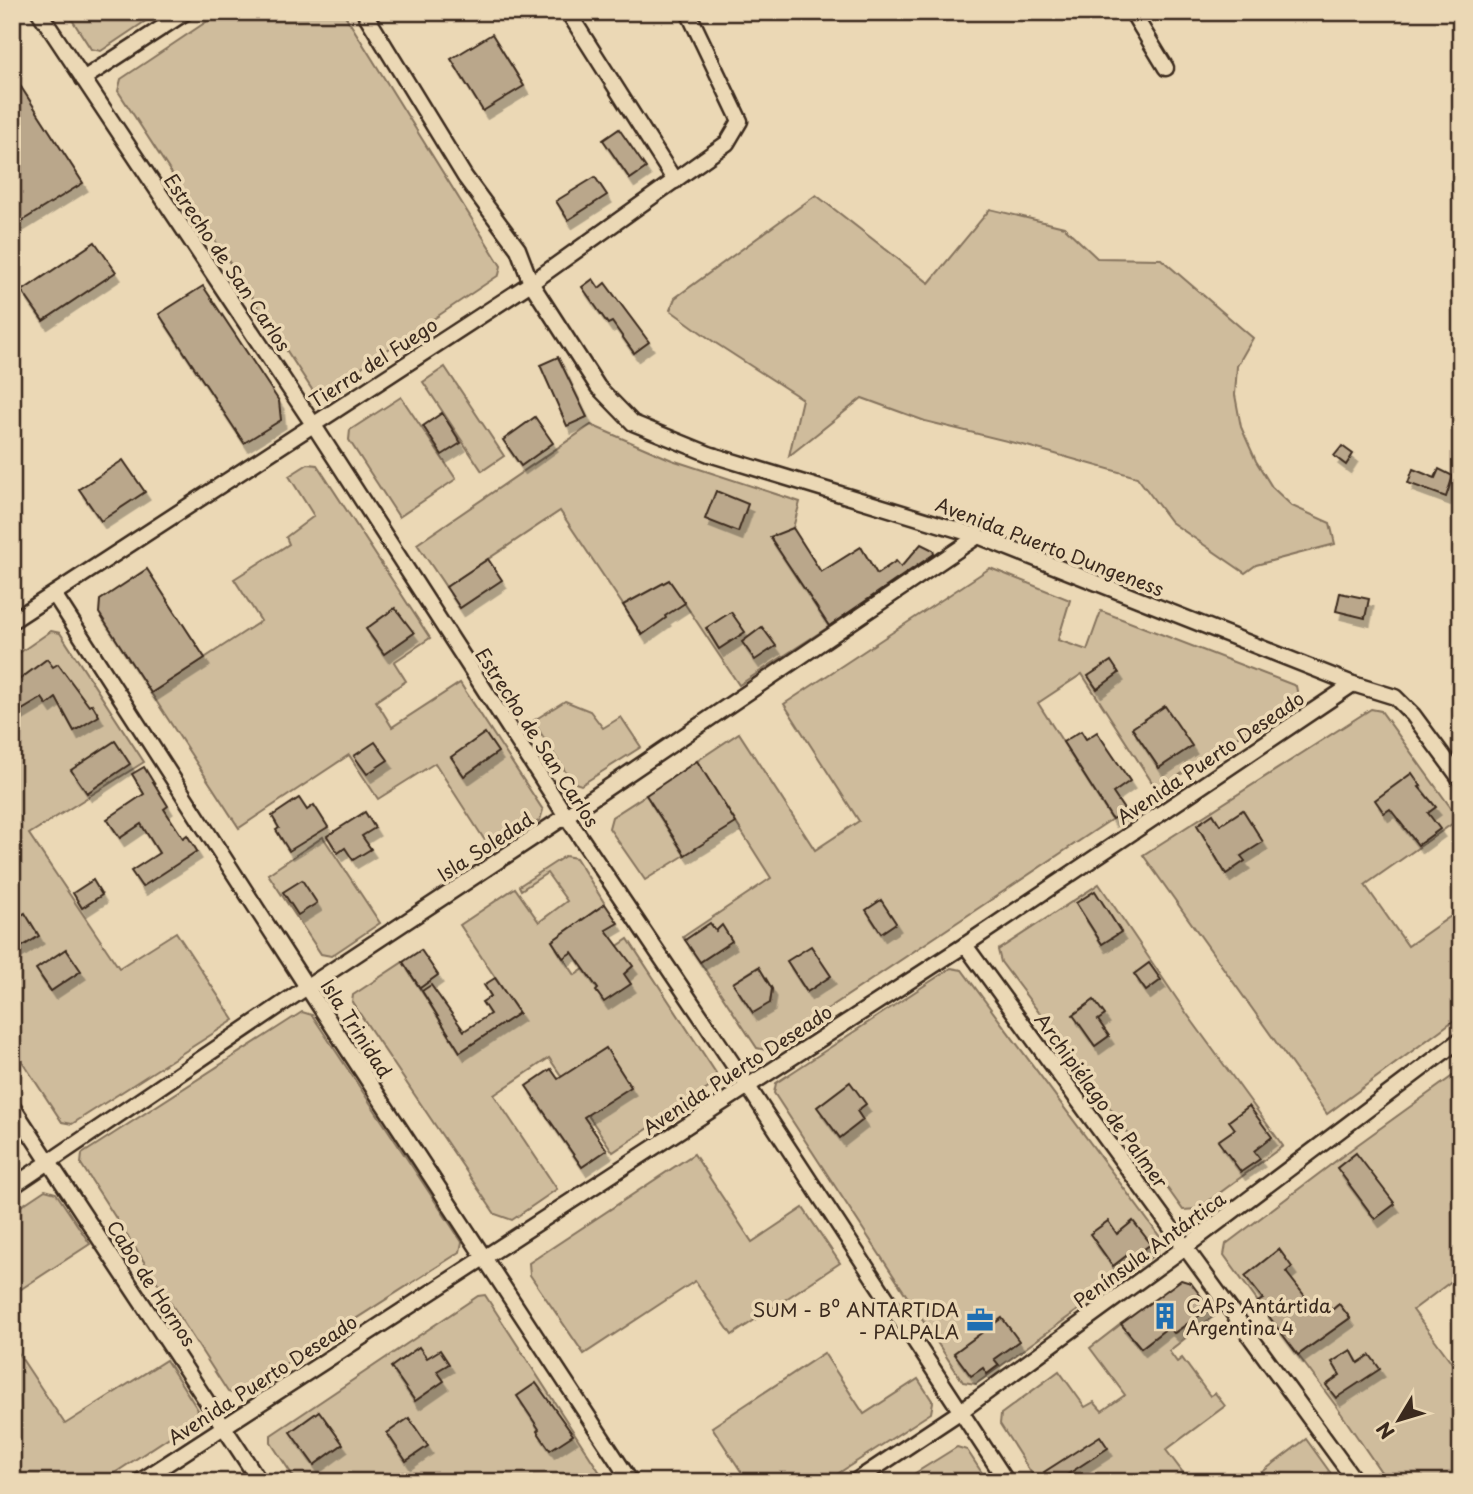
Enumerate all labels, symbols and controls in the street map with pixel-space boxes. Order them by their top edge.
street label: Estrecho de San Carlos [158,167,298,357]
street label: Tierra del Fuego [303,310,443,414]
street label: Avenida Puerto Dungeness [932,489,1168,603]
street label: Estrecho de San Carlos [469,642,607,832]
street label: Avenida Puerto Deseado [1111,684,1309,830]
street label: Isla Soledad [432,804,539,887]
street label: Isla Trinidad [315,973,400,1083]
street label: Avenida Puerto Deseado [637,997,837,1141]
street label: Archipiélago de Palmer [1029,1006,1175,1194]
street label: Península Antártica [1067,1184,1231,1314]
street label: Cabo de Hornos [101,1214,203,1352]
place label: CAPs Antártida Argentina 4 [1186,1291,1331,1341]
place label: SUM - Bº ANTARTIDA - PALPALA [752,1295,959,1345]
building icon: CAPs Antártida Argentina 4 [1150,1301,1180,1331]
office icon: SUM - Bº ANTARTIDA - PALPALA [965,1305,995,1335]
street label: Avenida Puerto Deseado [162,1307,362,1451]
north arrow [1364,1386,1434,1456]
text: N [1369,1417,1400,1446]

